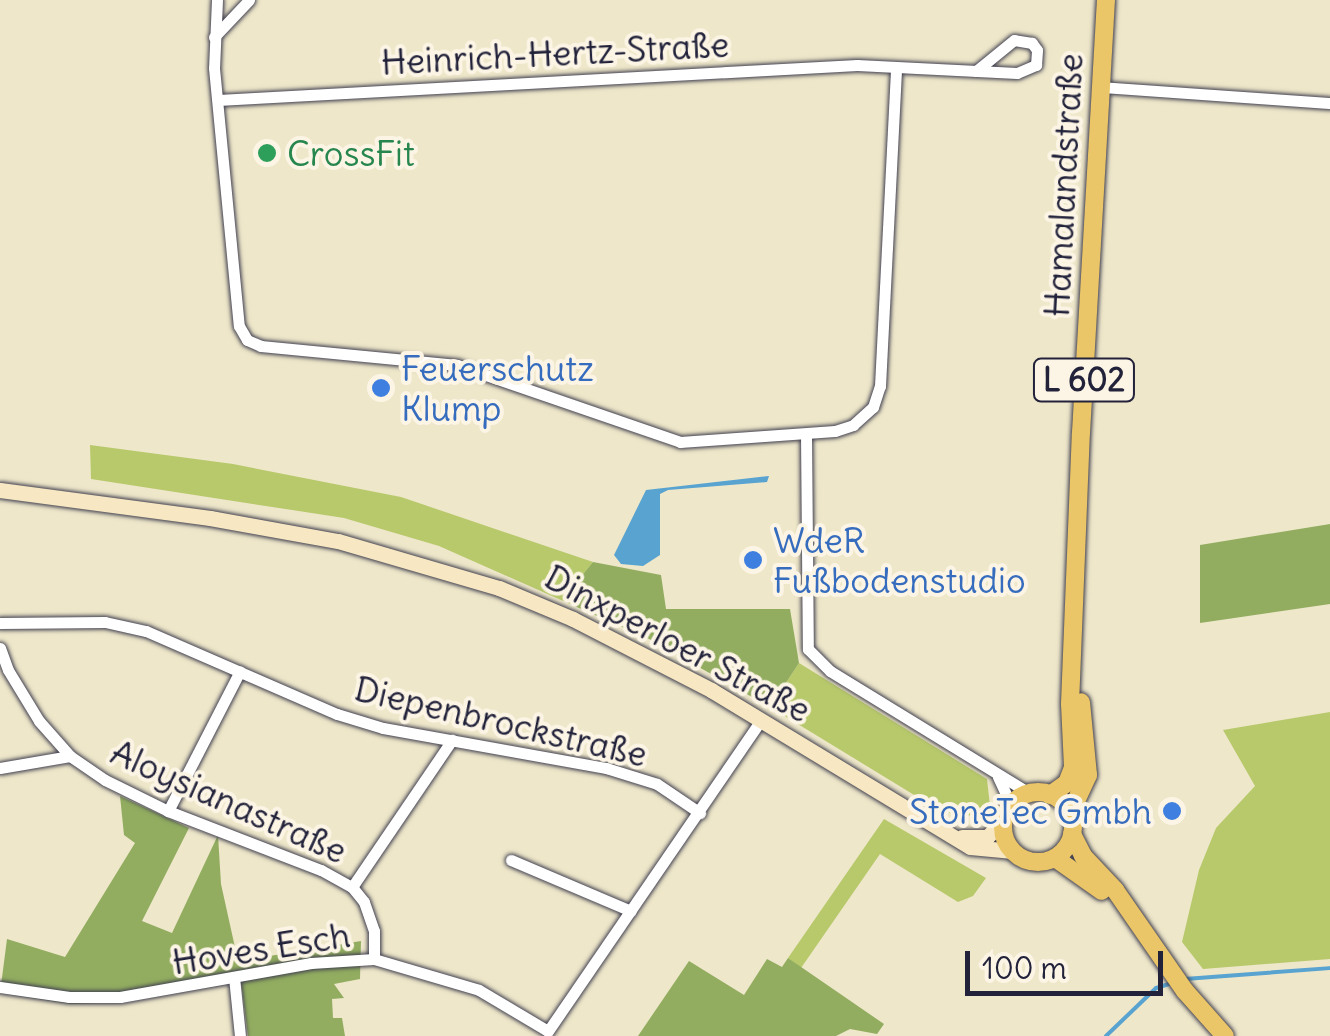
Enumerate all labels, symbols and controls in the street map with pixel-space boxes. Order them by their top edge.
street label: Heinrich-Hertz-Straße [380,23,730,83]
street label: Hamalandstraße [1035,52,1091,318]
place label: CrossFit [287,132,415,174]
marker: CrossFit [256,142,278,164]
place label: Feuerschutz Klump [401,347,594,429]
road number: L 602 [1032,353,1136,407]
marker: Feuerschutz Klump [370,377,392,399]
place label: WdeR Fußbodenstudio [773,519,1026,601]
marker: WdeR Fußbodenstudio [742,549,764,571]
street label: Dinxperloer Straße [538,555,818,731]
street label: Diepenbrockstraße [351,667,651,775]
street label: Aloysianastraße [105,730,353,872]
place label: StoneTec Gmbh [909,790,1152,832]
marker: StoneTec Gmbh [1161,800,1183,822]
street label: Hoves Esch [169,913,353,983]
scale bar [970,931,1168,993]
text: 100 m [982,949,1067,987]

